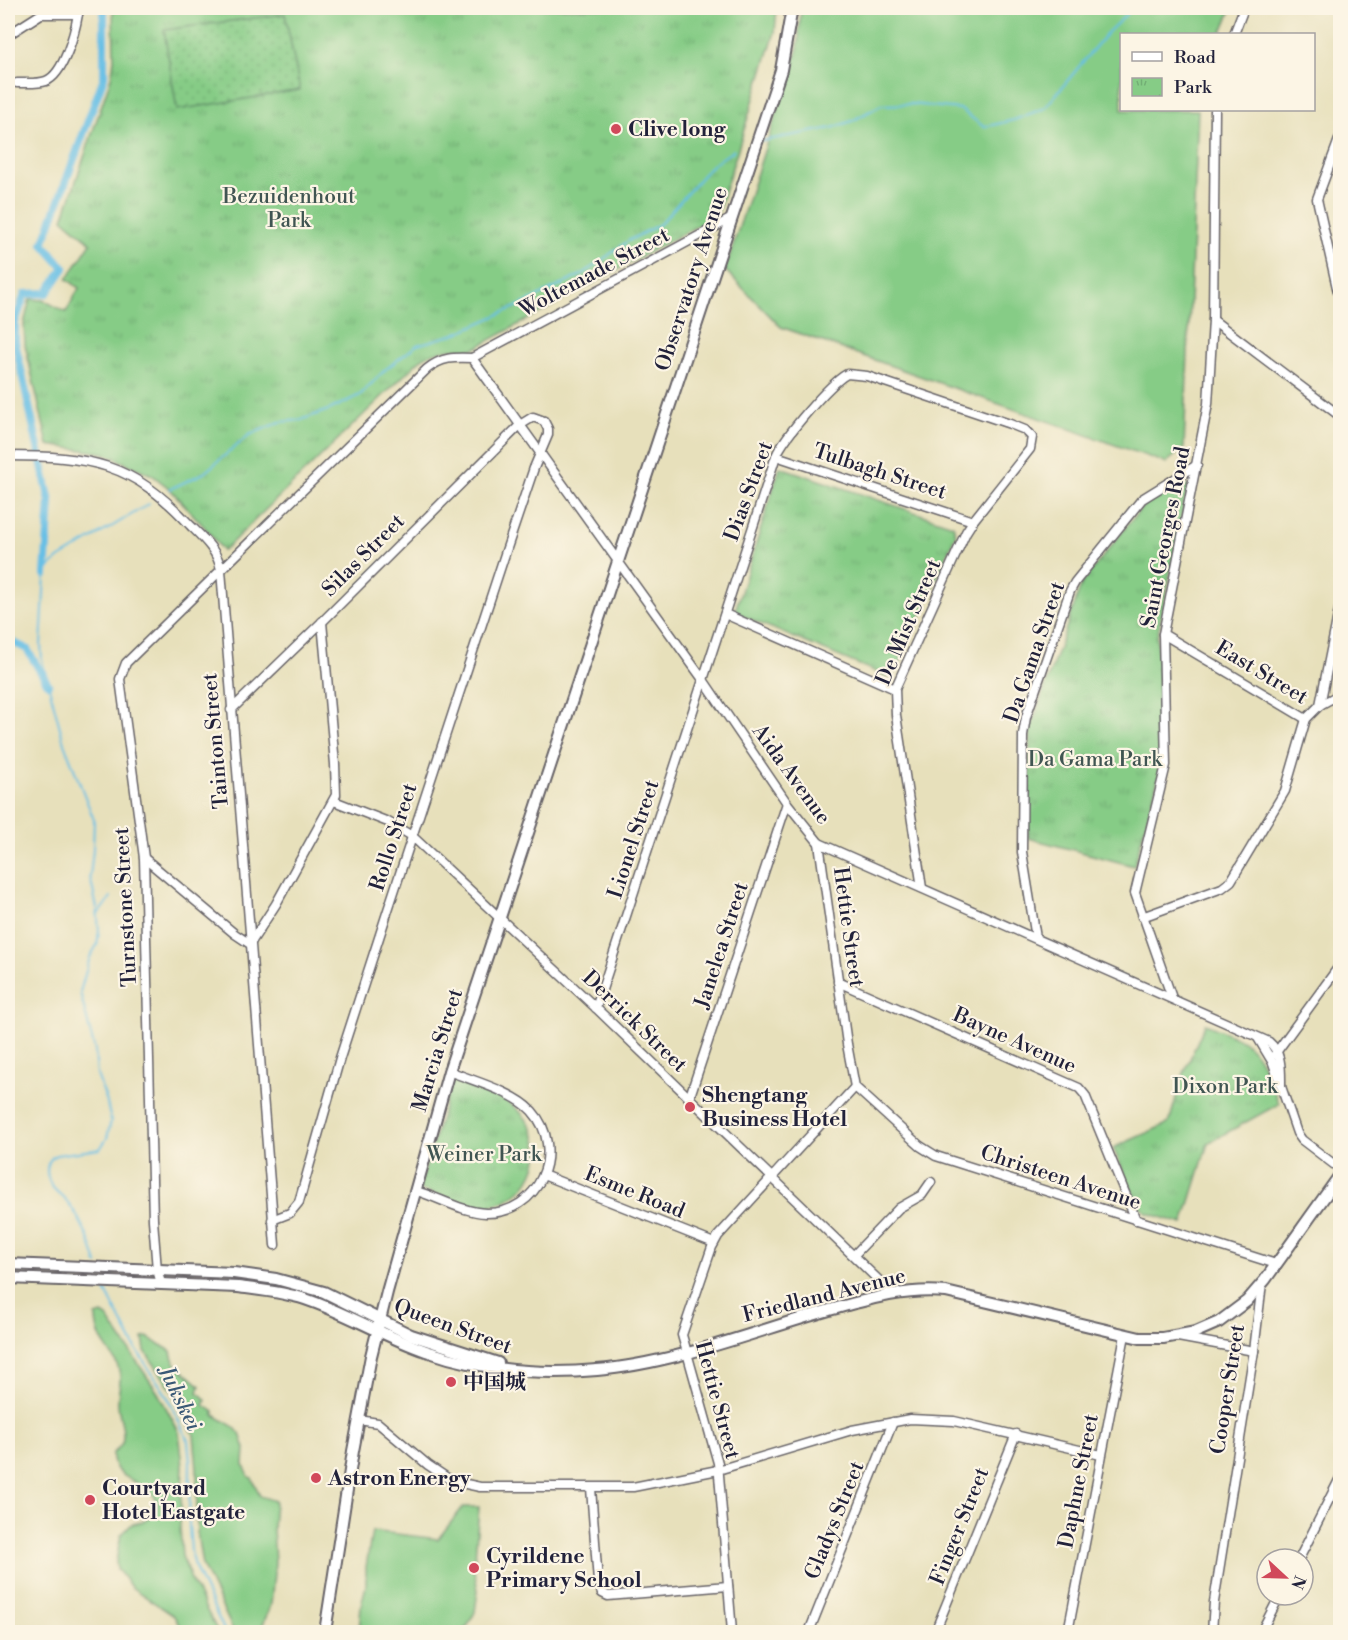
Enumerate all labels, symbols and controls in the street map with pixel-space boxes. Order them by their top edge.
legend [1120,33,1315,111]
text: Road [1174,46,1217,69]
text: Park [1174,76,1213,99]
place label: Clive long [628,117,726,143]
marker: Clive long [609,122,623,136]
park label: Bezuidenhout Park [221,184,356,234]
street label: Observatory Avenue [650,184,734,374]
street label: Woltemade Street [514,222,675,324]
street label: Dias Street [719,437,779,545]
street label: Tulbagh Street [810,438,950,506]
street label: Saint Georges Road [1136,444,1196,630]
street label: Silas Street [317,509,411,603]
street label: De Mist Street [871,555,947,690]
street label: Da Gama Street [999,578,1071,726]
street label: East Street [1211,635,1313,711]
street label: Tainton Street [197,671,235,810]
street label: Aida Avenue [746,719,836,830]
park label: Da Gama Park [1028,747,1163,773]
street label: Lionel Street [603,776,666,902]
street label: Rollo Street [364,780,424,894]
street label: Turnstone Street [109,826,143,987]
street label: Hettie Street [827,865,869,990]
street label: Janelea Street [689,878,755,1013]
street label: Derrick Street [576,965,693,1079]
street label: Marcia Street [407,985,469,1115]
street label: Bayne Avenue [948,1002,1080,1080]
park label: Dixon Park [1172,1074,1279,1100]
place label: Shengtang Business Hotel [702,1083,847,1133]
marker: Shengtang Business Hotel [683,1100,697,1114]
street label: Christeen Avenue [977,1140,1144,1216]
park label: Weiner Park [425,1142,543,1168]
street label: Esme Road [581,1161,689,1225]
street label: Friedland Avenue [740,1263,909,1329]
street label: Queen Street [390,1294,516,1360]
street label: Cooper Street [1205,1322,1251,1456]
street label: Hettie Street [689,1338,745,1463]
water label: Jukskei [151,1359,207,1436]
place label: 中国城 [463,1370,526,1396]
marker: 中国城 [444,1375,458,1389]
street label: Daphne Street [1053,1411,1105,1550]
street label: Gladys Street [799,1457,871,1583]
street label: Finger Street [925,1463,996,1589]
place label: Astron Energy [327,1466,471,1492]
marker: Astron Energy [309,1471,323,1485]
place label: Courtyard Hotel Eastgate [102,1476,245,1526]
marker: Courtyard Hotel Eastgate [83,1493,97,1507]
place label: Cyrildene Primary School [486,1544,642,1594]
north arrow [1255,1547,1315,1607]
marker: Cyrildene Primary School [467,1561,481,1575]
text: N [1286,1573,1310,1592]

